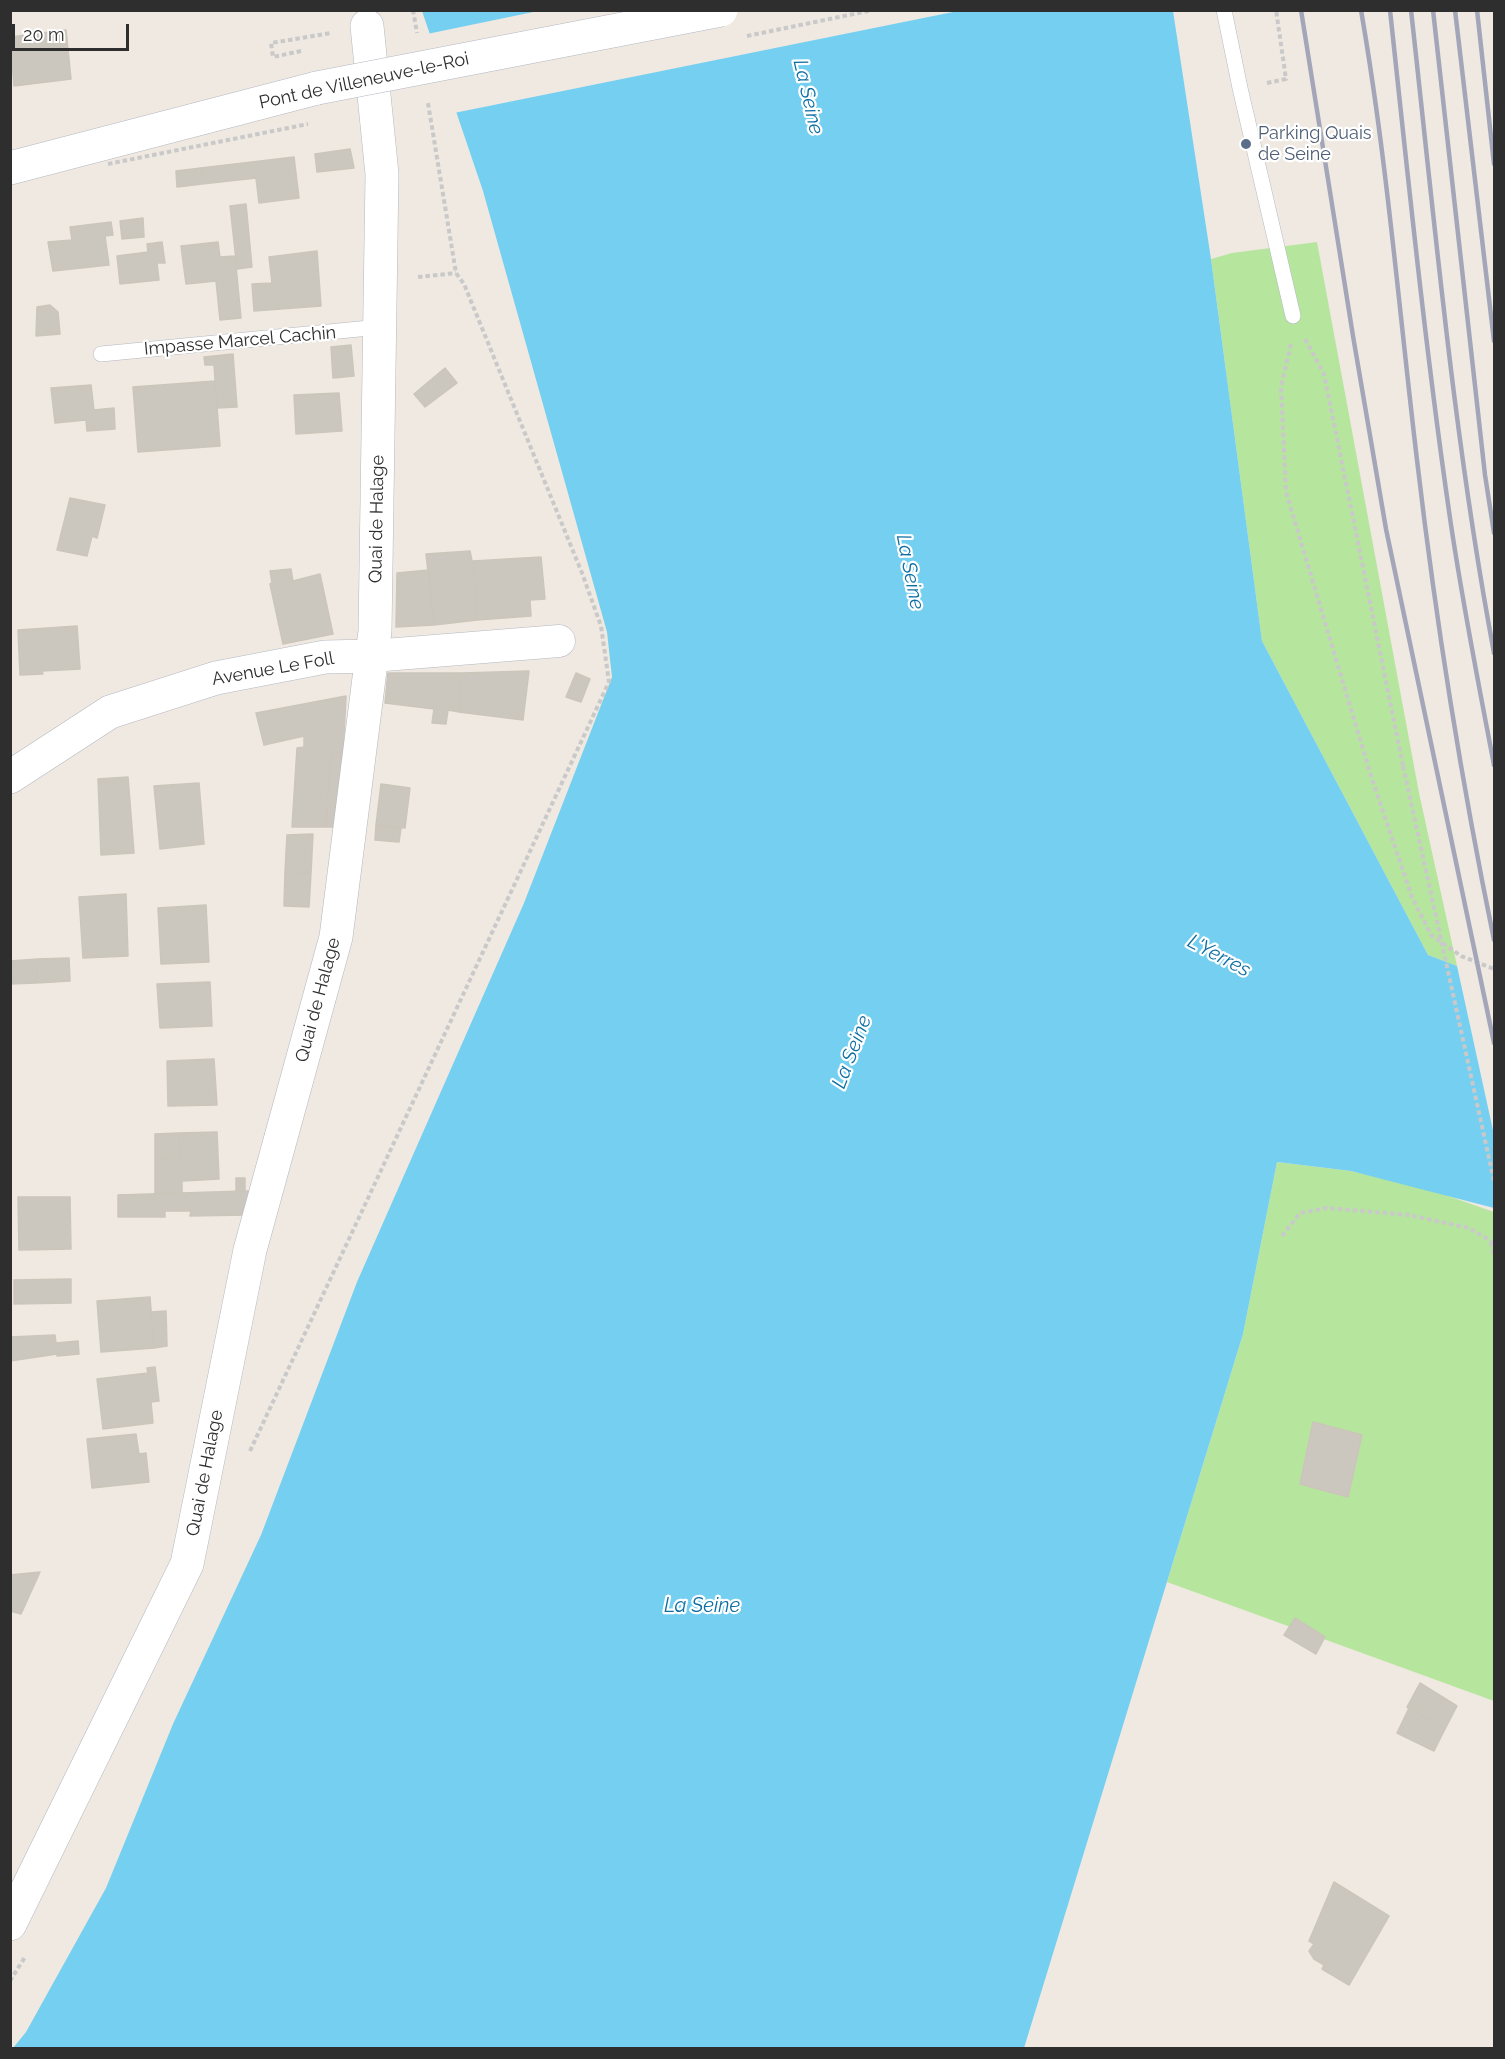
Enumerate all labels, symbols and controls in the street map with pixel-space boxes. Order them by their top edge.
scale bar [15,12,132,50]
text: 20 m [23,24,65,45]
street label: Pont de Villeneuve-le-Roi [257,48,471,114]
water label: La Seine [788,57,828,137]
place label: Parking Quais de Seine [1258,123,1371,166]
marker: Parking Quais de Seine [1239,137,1253,151]
street label: Impasse Marcel Cachin [143,322,337,360]
street label: Quai de Halage [365,455,389,583]
water label: La Seine [891,532,929,612]
street label: Avenue Le Foll [210,648,336,690]
water label: L'Yerres [1183,930,1255,982]
street label: Quai de Halage [291,935,345,1065]
water label: La Seine [827,1012,877,1092]
street label: Quai de Halage [182,1408,228,1538]
water label: La Seine [664,1594,740,1618]

